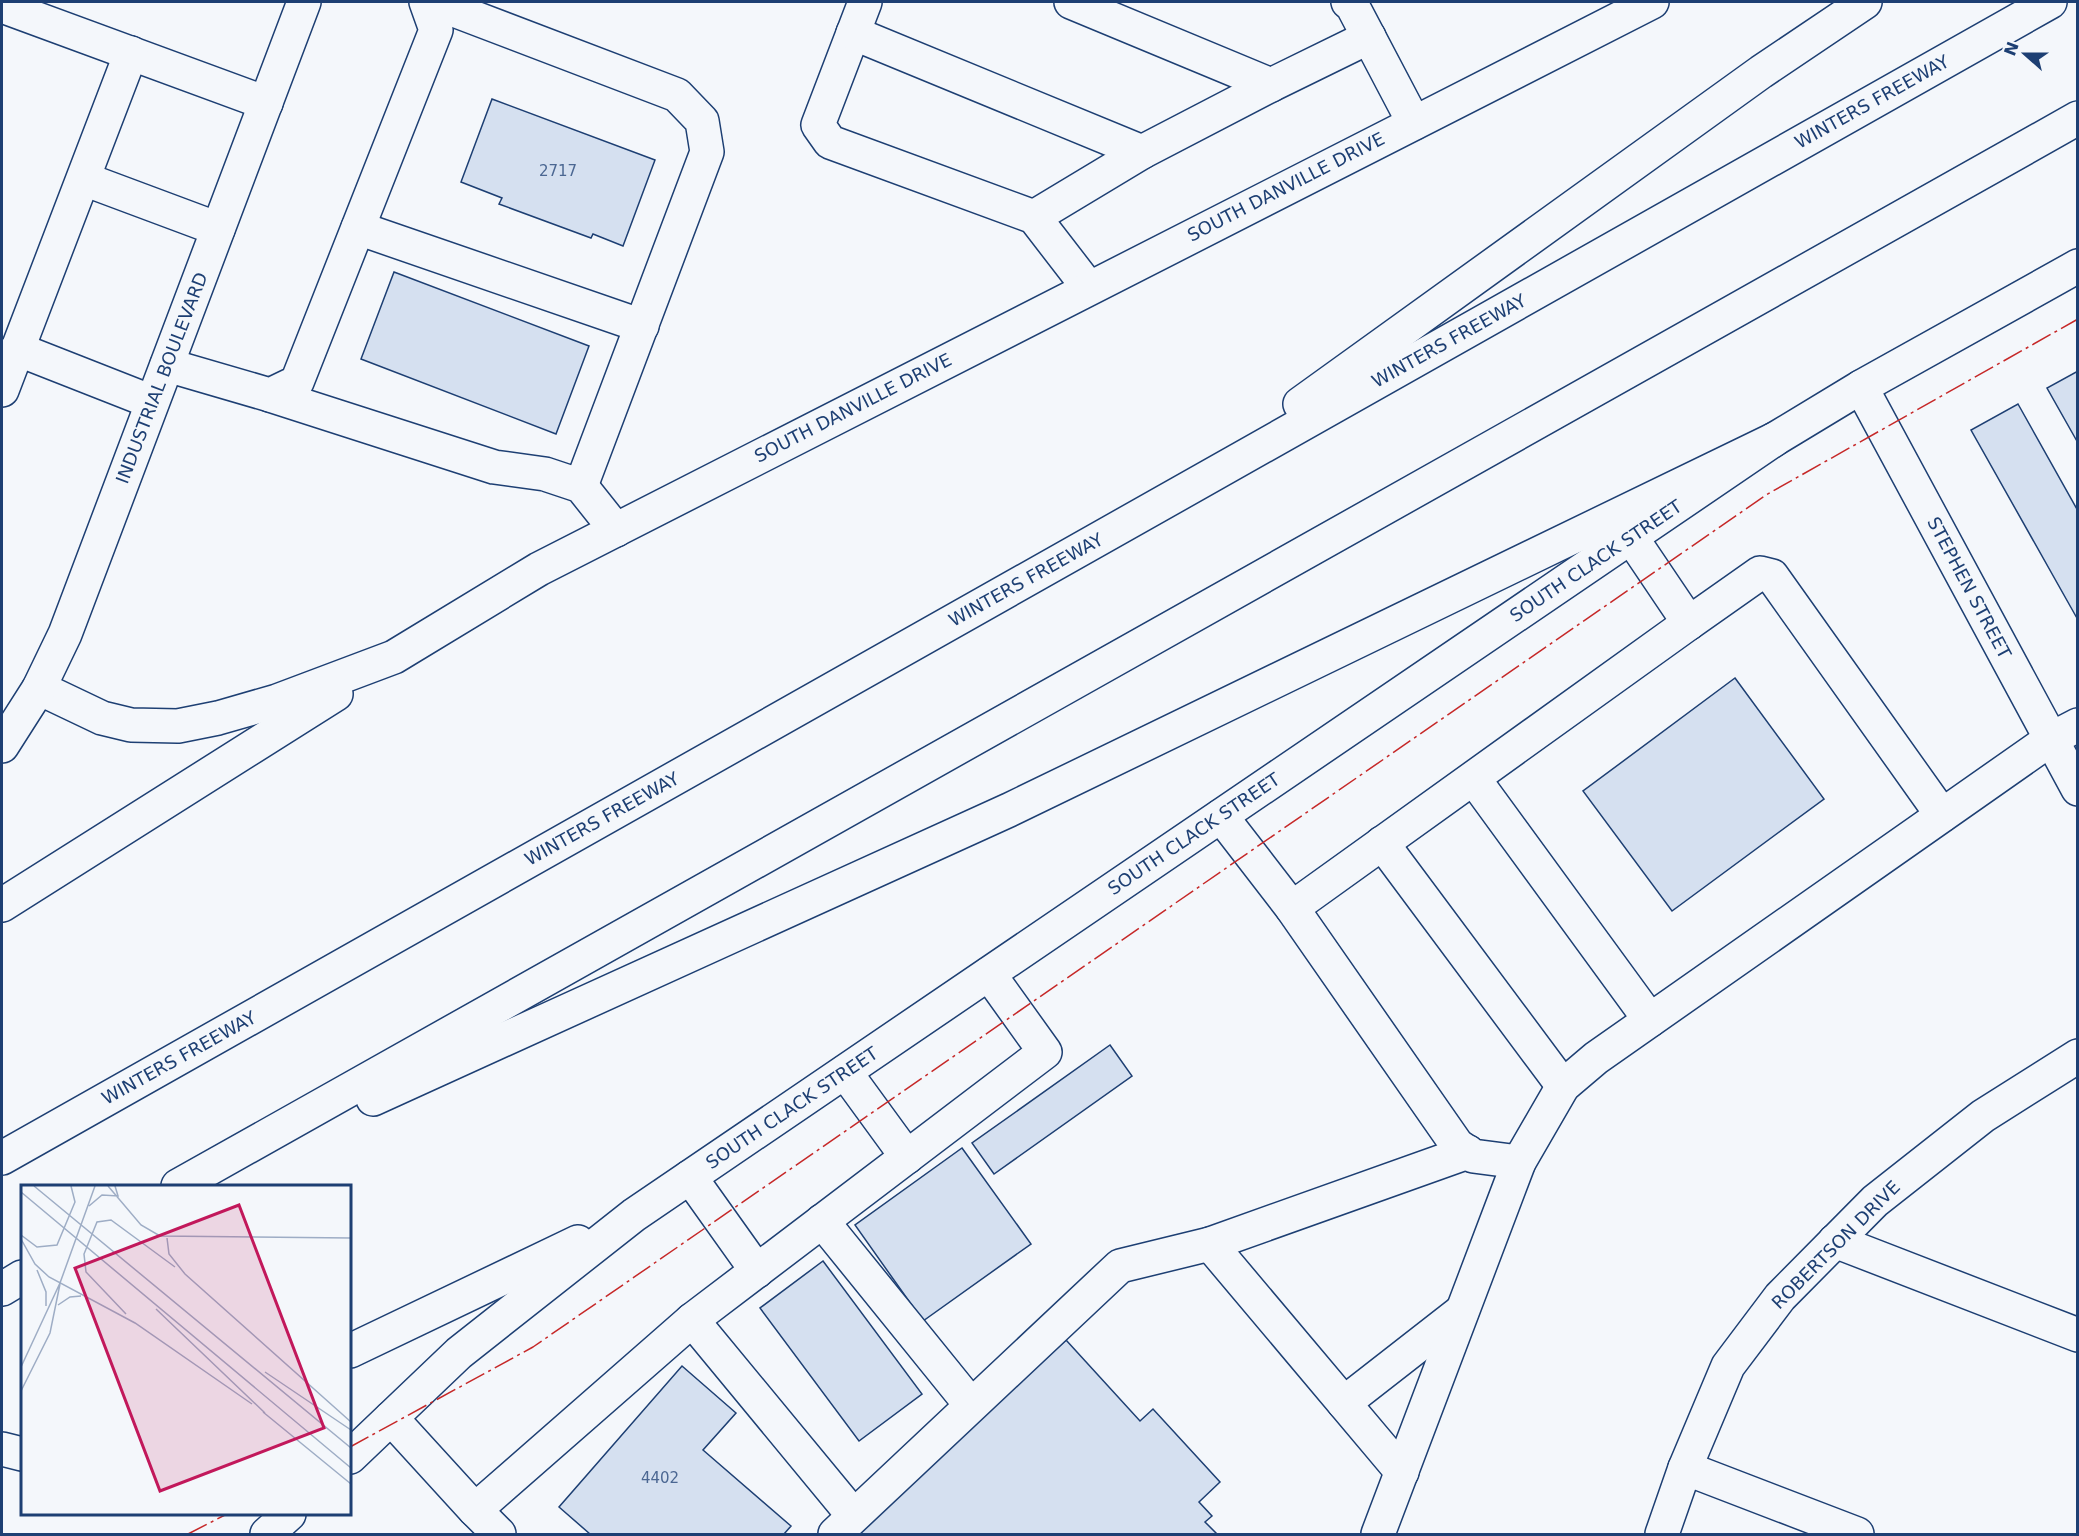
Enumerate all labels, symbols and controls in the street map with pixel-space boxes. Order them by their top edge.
north arrow [1995,24,2055,84]
text: N [2000,39,2023,58]
street label: WINTERS FREEWAY [1791,50,1953,153]
street label: SOUTH DANVILLE DRIVE [1184,128,1388,246]
house number: 2717 [539,162,577,180]
street label: INDUSTRIAL BOULEVARD [111,269,212,486]
street label: WINTERS FREEWAY [1368,289,1530,392]
street label: SOUTH DANVILLE DRIVE [751,349,955,467]
street label: SOUTH CLACK STREET [1506,495,1686,626]
street label: STEPHEN STREET [1923,513,2016,663]
street label: WINTERS FREEWAY [945,528,1107,631]
street label: WINTERS FREEWAY [521,767,683,870]
street label: SOUTH CLACK STREET [1104,768,1284,899]
street label: WINTERS FREEWAY [98,1006,260,1109]
street label: SOUTH CLACK STREET [702,1042,882,1173]
street label: ROBERTSON DRIVE [1767,1176,1904,1313]
inset map [21,1185,351,1515]
house number: 4402 [641,1469,679,1487]

